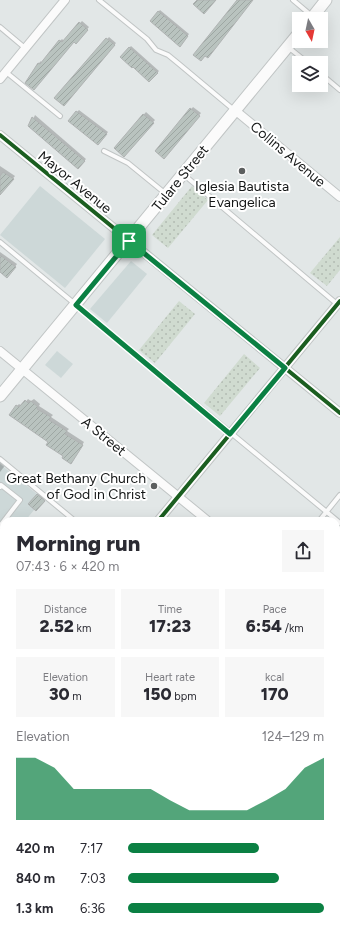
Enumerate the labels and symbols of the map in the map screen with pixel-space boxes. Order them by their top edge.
north arrow [292,12,328,48]
street label: Collins Avenue [247,118,329,191]
street label: Tulare Street [149,142,212,215]
street label: Mayor Avenue [34,148,115,217]
marker: Iglesia Bautista Evangelica [237,166,247,176]
place label: Iglesia Bautista Evangelica [195,178,289,211]
pin [112,224,146,258]
street label: A Street [78,413,129,459]
place label: Great Bethany Church of God in Christ [6,470,146,503]
marker: Great Bethany Church of God in Christ [149,481,159,491]

